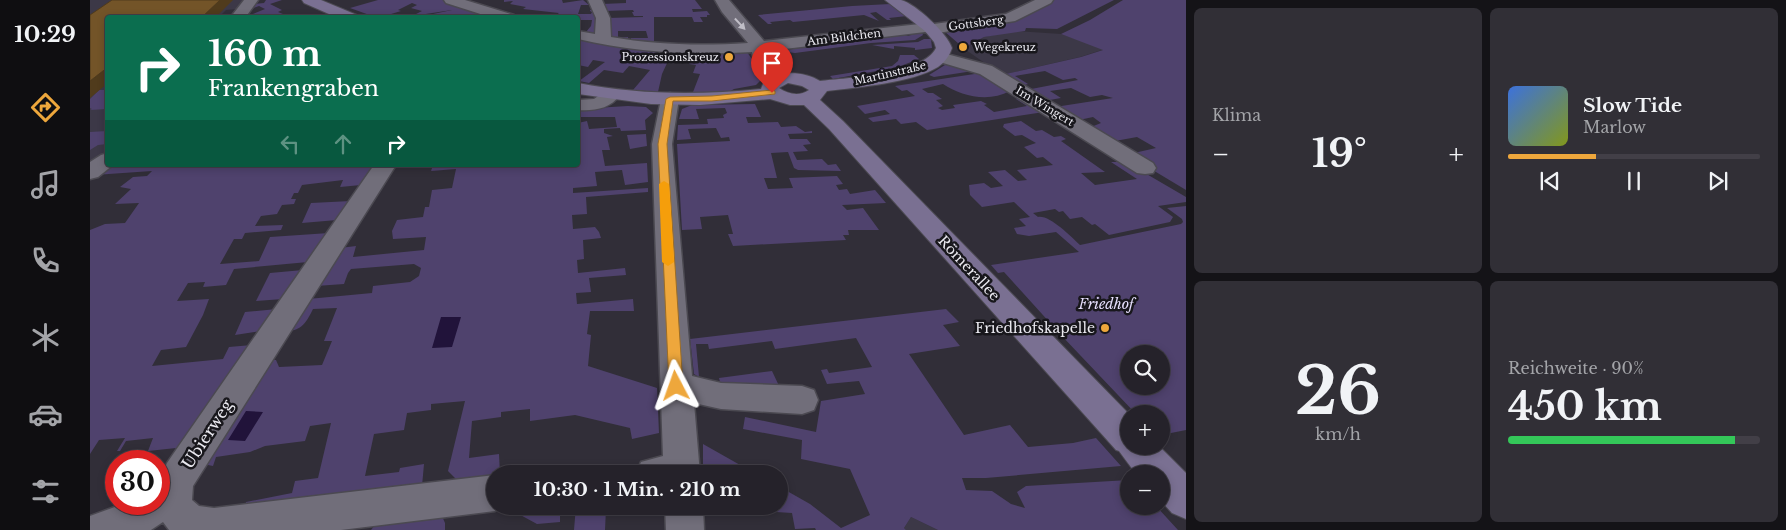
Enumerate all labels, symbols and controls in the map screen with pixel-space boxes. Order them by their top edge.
street label: Gottsberg [948,12,1005,34]
one-way arrow [734,17,746,29]
text: 10:29 [14,21,76,48]
street label: Am Bildchen [805,25,882,49]
text: 160 m [208,32,321,75]
icon: right [125,35,190,100]
place label: Wegekreuz [972,40,1036,54]
marker: Wegekreuz [957,41,969,53]
pin [751,42,793,93]
icon: arrive [758,49,786,77]
place label: Prozessionskreuz [622,50,719,64]
marker: Prozessionskreuz [723,51,735,63]
street label: Martinstraße [853,58,927,88]
text: Frankengraben [208,75,379,102]
street label: Im Wingert [1013,83,1077,129]
icon: directions [28,90,63,125]
text: Slow Tide [1583,94,1682,117]
text: Klima [1212,105,1261,125]
text: Marlow [1583,117,1646,137]
icon: left [276,130,304,158]
icon: ahead [329,130,357,158]
icon: right [382,130,410,158]
text: 19° [1312,130,1367,177]
text: − [1212,137,1230,172]
text: + [1449,137,1464,172]
icon: music [28,167,63,202]
icon: previous [1536,167,1564,195]
icon: pause [1620,167,1648,195]
icon: next [1704,167,1732,195]
street label: Römerallee [934,232,1004,304]
icon: phone [28,243,63,278]
park label: Friedhof [1077,295,1137,313]
place label: Friedhofskapelle [975,319,1095,337]
icon: climate [28,320,63,355]
marker: Friedhofskapelle [1099,322,1111,334]
map controls [1120,345,1170,515]
button: search [1120,345,1170,395]
text: 26 [1295,351,1381,432]
text: Reichweite · 90% [1508,358,1644,378]
position arrow [649,359,701,411]
text: 450 km [1508,383,1662,430]
street label: Ubierweg [177,395,237,472]
icon: car [28,397,63,432]
button: + [1120,405,1170,455]
text: km/h [1315,424,1361,444]
speed limit sign: 30 [105,450,170,515]
button: − [1120,465,1170,515]
icon: filters [28,474,63,509]
text: 10:30 · 1 Min. · 210 m [533,478,741,501]

